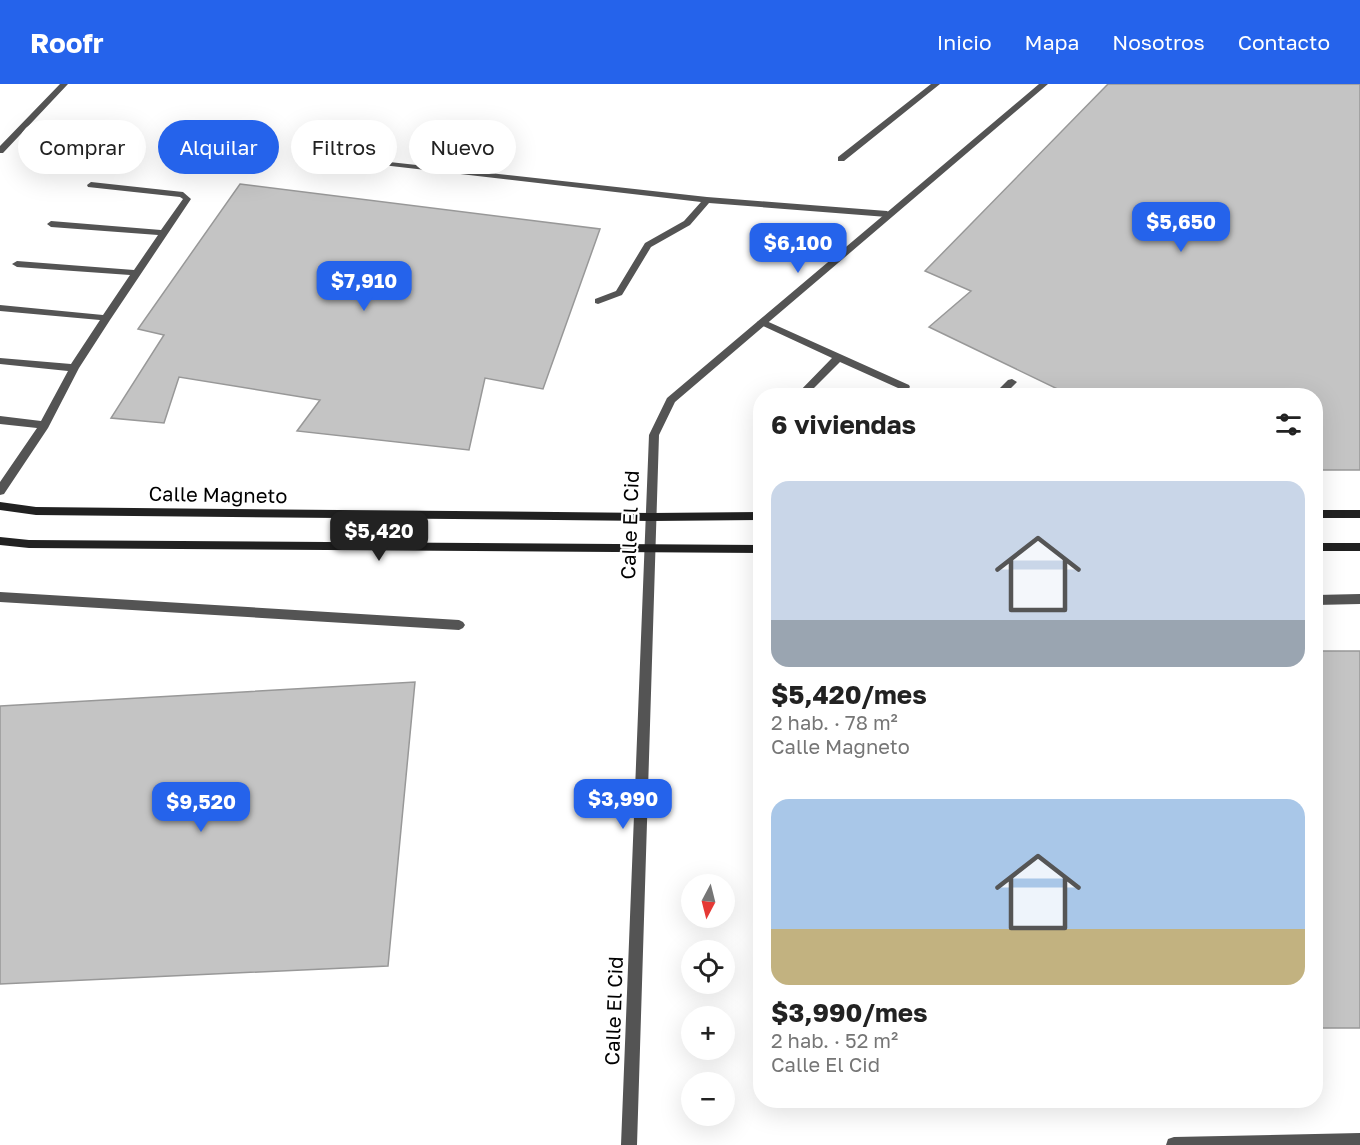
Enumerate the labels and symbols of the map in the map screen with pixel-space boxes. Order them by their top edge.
pin: $5,650 [1132,202,1230,253]
pin: $6,100 [749,223,847,274]
pin: $7,910 [315,261,413,312]
street label: Calle El Cid [615,470,643,580]
street label: Calle Magneto [148,481,288,507]
pin: $5,420 [330,511,428,562]
pin: $3,990 [574,779,672,830]
pin: $9,520 [152,782,250,833]
north arrow [681,874,735,928]
street label: Calle El Cid [599,956,627,1066]

